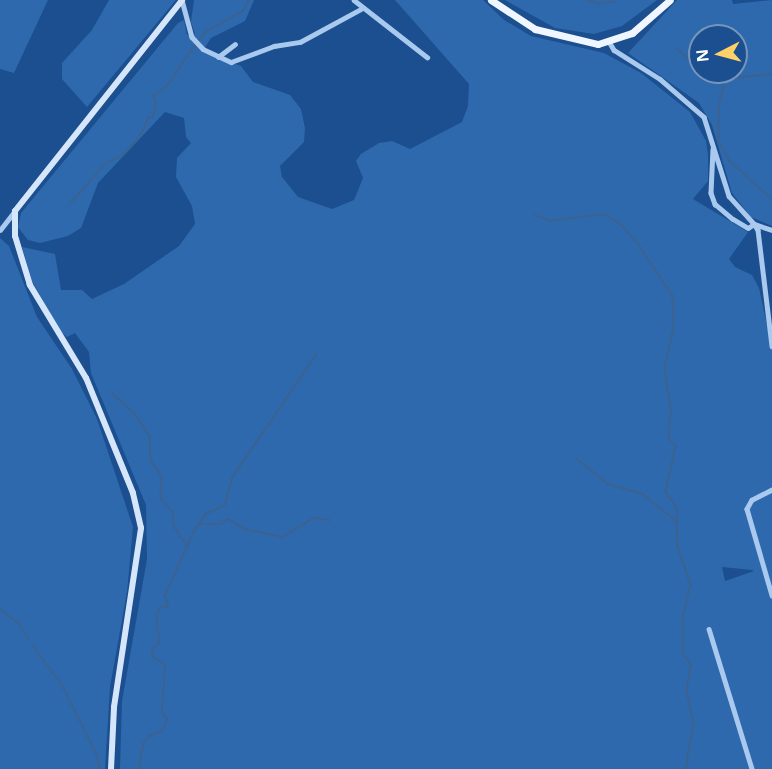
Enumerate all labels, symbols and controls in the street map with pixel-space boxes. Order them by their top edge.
north arrow [688,24,748,84]
text: N [690,48,714,63]

